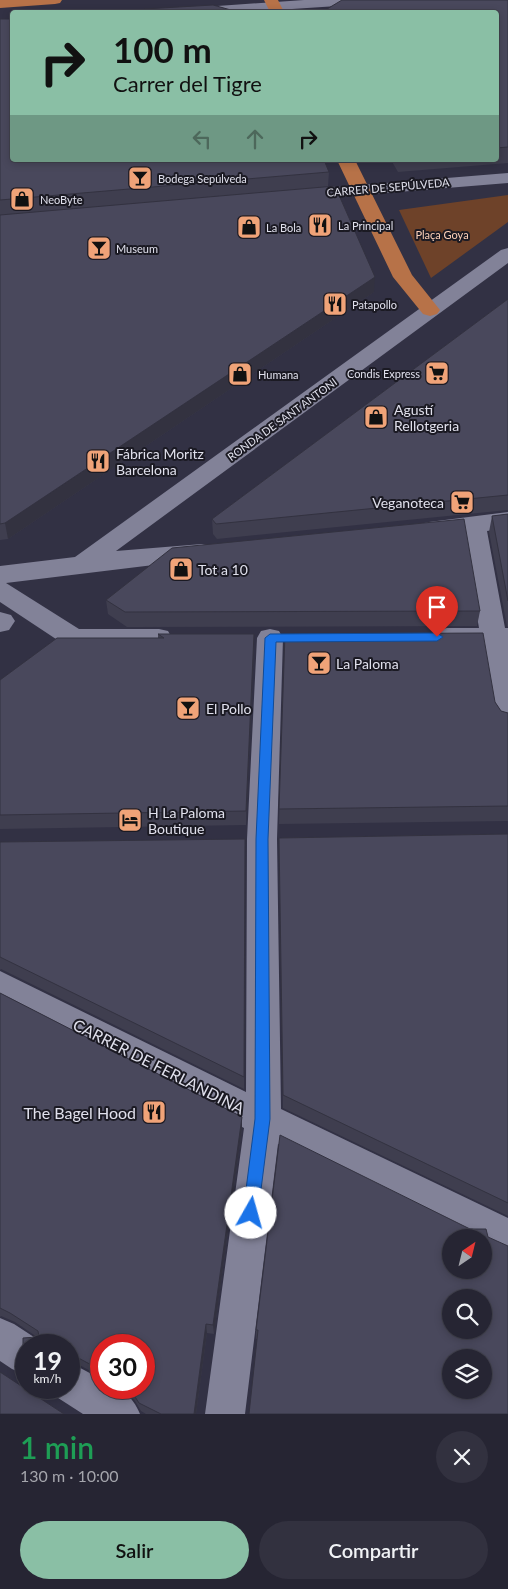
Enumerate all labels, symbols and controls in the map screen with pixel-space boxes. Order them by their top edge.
text: 100 m [113,28,212,70]
icon: right [30,30,95,95]
text: Carrer del Tigre [113,70,262,97]
icon: left [188,125,216,153]
icon: ahead [241,125,269,153]
icon: right [294,125,322,153]
bar icon: Bodega Sepúlveda [127,165,153,191]
place label: Bodega Sepúlveda [158,172,247,185]
street label: CARRER DE SEPÚLVEDA [326,175,451,199]
shop icon: NeoByte [9,186,35,212]
place label: NeoByte [40,193,83,206]
restaurant icon: La Principal [307,212,333,238]
shop icon: La Bola [236,214,262,240]
place label: La Principal [338,219,393,232]
place label: La Bola [266,221,301,234]
park label: Plaça Goya [415,228,469,241]
bar icon: Museum [86,235,112,261]
place label: Museum [116,242,158,255]
restaurant icon: Patapollo [322,291,348,317]
place label: Patapollo [352,298,397,311]
supermarket icon: Condis Express [424,360,450,386]
shop icon: Humana [227,361,253,387]
place label: Condis Express [347,367,420,380]
place label: Humana [258,368,299,381]
street label: RONDA DE SANT ANTONI [225,375,339,463]
place label: Agustí Rellotgeria [394,401,459,434]
shop icon: Agustí Rellotgeria [363,404,389,430]
place label: Fábrica Moritz Barcelona [116,445,204,478]
restaurant icon: Fábrica Moritz Barcelona [85,448,111,474]
supermarket icon: Veganoteca [449,489,475,515]
place label: Veganoteca [372,494,444,511]
shop icon: Tot a 10 [168,556,194,582]
place label: Tot a 10 [198,561,248,578]
pin [416,586,458,637]
icon: arrive [423,593,451,621]
bar icon: La Paloma [306,650,332,676]
place label: La Paloma [336,655,399,672]
bar icon: El Pollo [175,695,201,721]
place label: El Pollo [206,700,251,717]
place label: H La Paloma Boutique [148,804,225,837]
hotel icon: H La Paloma Boutique [117,807,143,833]
street label: CARRER DE FERLANDINA [70,1014,248,1118]
restaurant icon: The Bagel Hood [141,1099,167,1125]
place label: The Bagel Hood [23,1103,136,1122]
position arrow [224,1186,276,1238]
north arrow [442,1229,492,1279]
map controls [442,1229,492,1399]
button: search [442,1289,492,1339]
speed limit sign: 30 [90,1334,155,1399]
text: 19 [33,1345,62,1375]
button: layers [442,1349,492,1399]
text: km/h [33,1371,62,1386]
text: 1 min [20,1429,94,1465]
button: close [436,1431,488,1483]
text: 130 m · 10:00 [20,1466,119,1485]
button: Salir [20,1521,249,1579]
button: Compartir [259,1521,488,1579]

